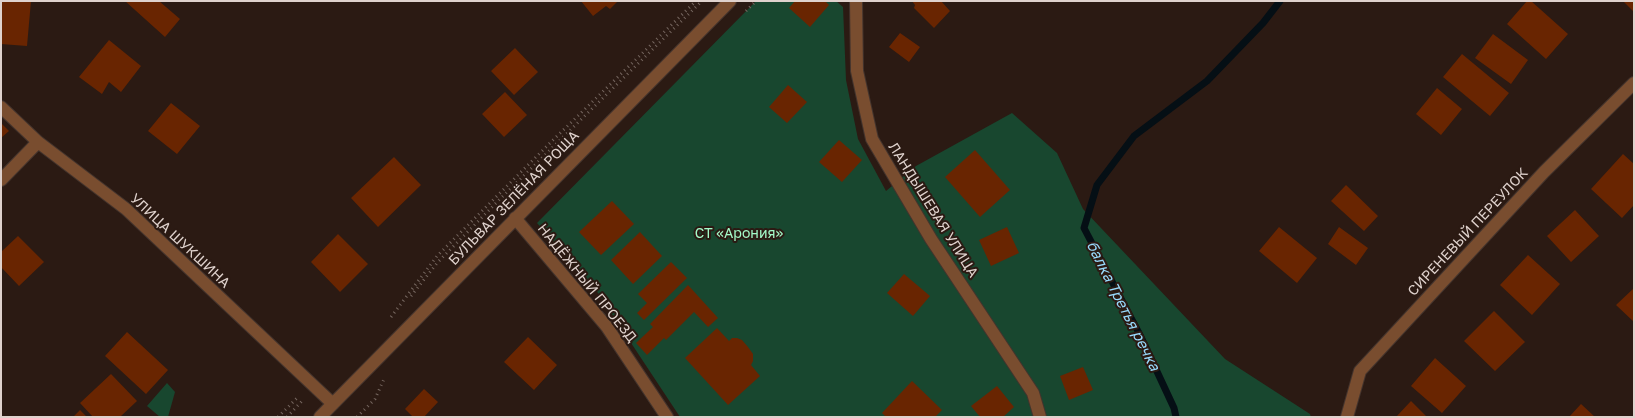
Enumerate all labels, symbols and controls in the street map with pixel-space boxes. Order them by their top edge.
street label: БУЛЬВАР ЗЕЛЁНАЯ РОЩА [445,127,583,269]
street label: ЛАНДЫШЕВАЯ УЛИЦА [885,139,981,281]
street label: СИРЕНЕВЫЙ ПЕРЕУЛОК [1404,165,1532,299]
street label: УЛИЦА ШУКШИНА [127,190,233,292]
street label: НАДЁЖНЫЙ ПРОЕЗД [534,220,640,346]
park label: СТ «Арония» [695,226,783,242]
water label: балка Третья речка [1082,238,1164,374]

